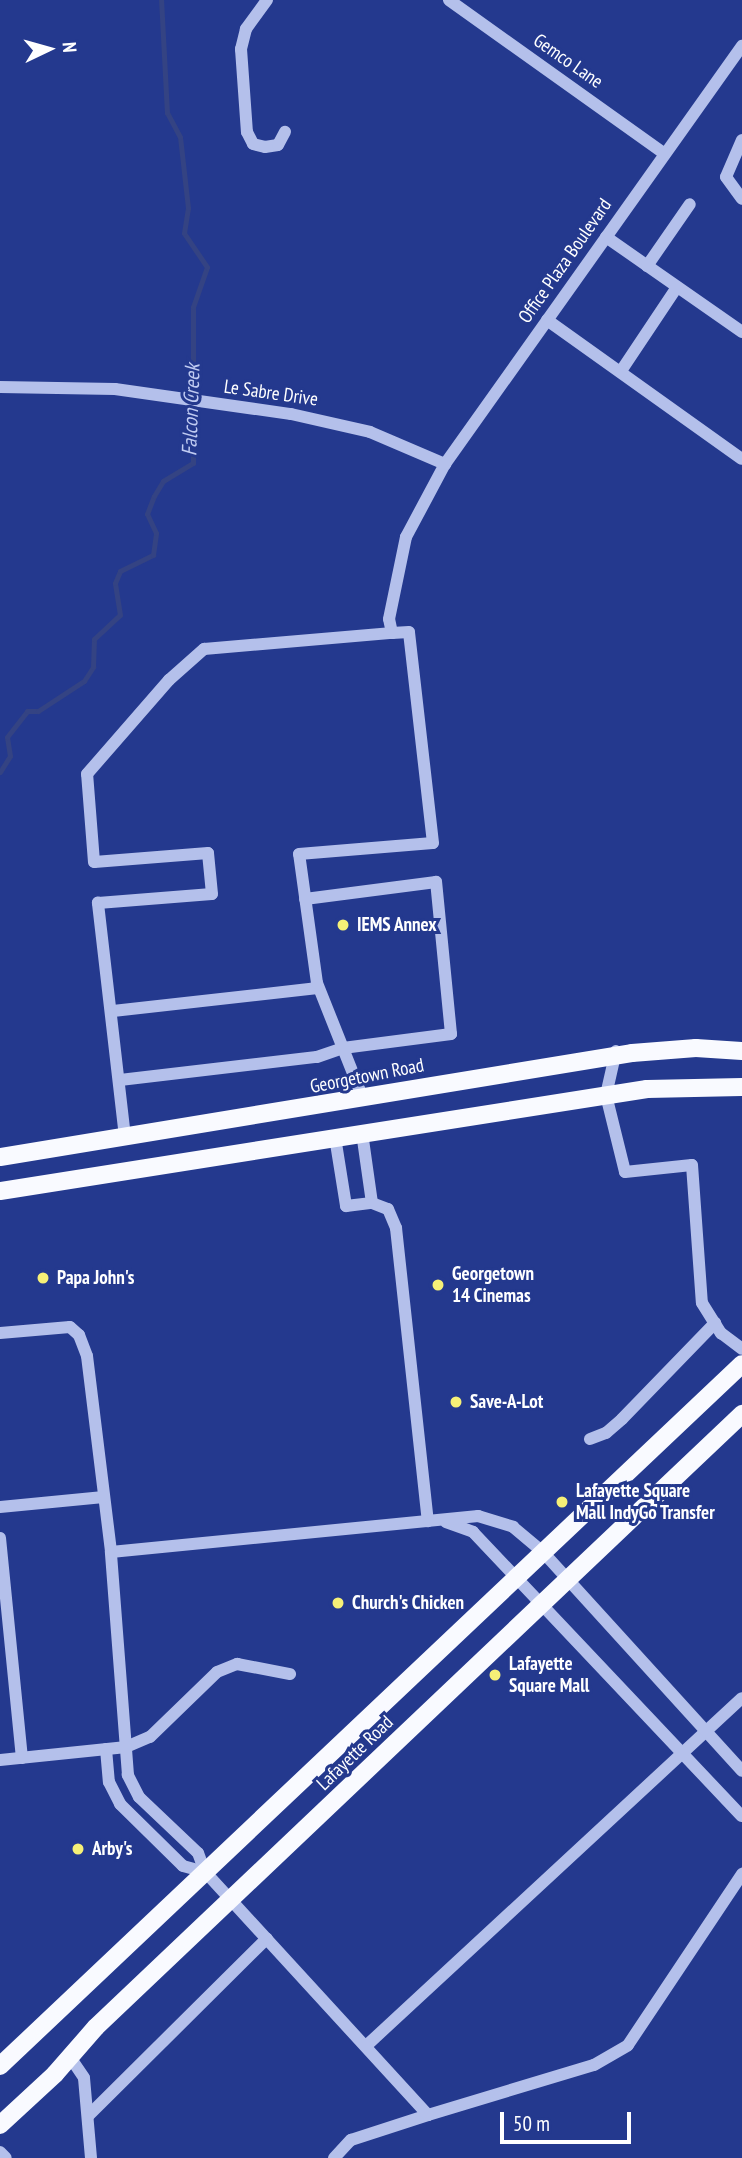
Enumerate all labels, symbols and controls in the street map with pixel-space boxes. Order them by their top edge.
north arrow [14,14,84,84]
street label: Gemco Lane [529,29,607,93]
text: N [58,41,82,53]
street label: Office Plaza Boulevard [514,194,616,328]
water label: Falcon Creek [177,363,205,457]
street label: Le Sabre Drive [223,375,319,411]
place label: IEMS Annex [357,914,437,936]
marker: IEMS Annex [335,917,351,933]
street label: Georgetown Road [308,1054,426,1098]
place label: Georgetown 14 Cinemas [452,1263,534,1307]
place label: Papa John's [57,1267,134,1289]
marker: Papa John's [35,1270,51,1286]
marker: Georgetown 14 Cinemas [430,1277,446,1293]
place label: Save-A-Lot [470,1391,543,1413]
marker: Save-A-Lot [448,1394,464,1410]
place label: Lafayette Square Mall IndyGo Transfer [576,1480,715,1524]
marker: Lafayette Square Mall IndyGo Transfer [554,1494,570,1510]
place label: Church's Chicken [352,1592,464,1614]
marker: Church's Chicken [330,1595,346,1611]
place label: Lafayette Square Mall [509,1653,589,1697]
marker: Lafayette Square Mall [487,1667,503,1683]
street label: Lafayette Road [312,1711,398,1795]
place label: Arby's [92,1838,133,1860]
marker: Arby's [70,1841,86,1857]
scale bar [504,2098,635,2142]
text: 50 m [513,2110,550,2137]

